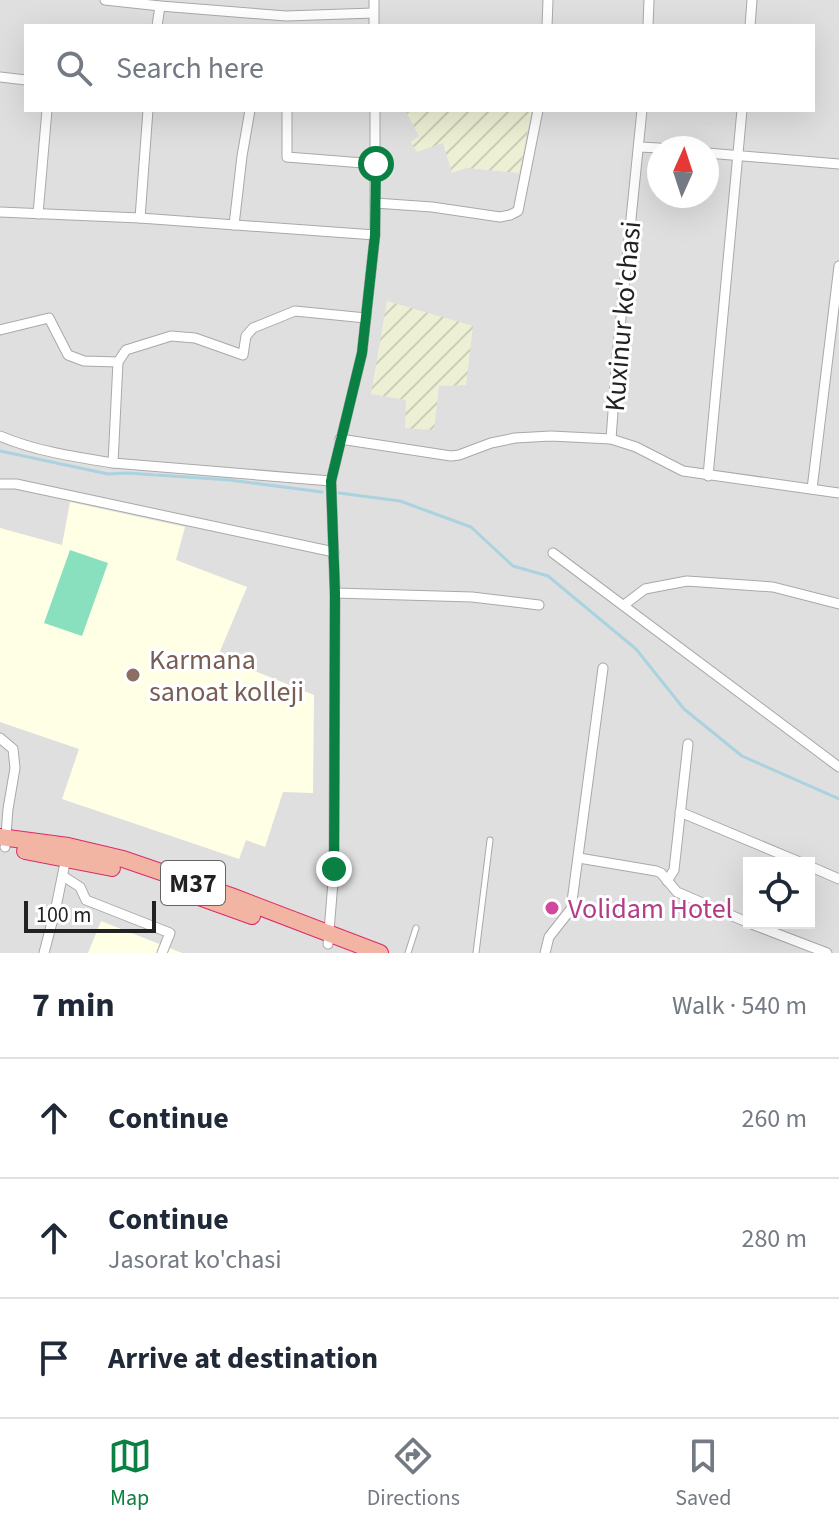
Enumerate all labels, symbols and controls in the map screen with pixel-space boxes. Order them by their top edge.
search box [24,24,815,112]
icon: search [52,46,96,90]
text: Search here [116,47,264,90]
north arrow [647,136,719,208]
route start [358,146,394,182]
street label: Kuxinur ko'chasi [595,219,651,413]
place label: Karmana sanoat kolleji [149,640,304,712]
marker: Karmana sanoat kolleji [124,666,142,684]
route end [316,851,352,887]
map controls [743,857,815,929]
button: locate [743,857,815,929]
road number: M37 [161,861,225,905]
place label: Volidam Hotel [568,889,733,929]
scale bar [24,897,156,933]
text: 100 m [36,899,91,931]
marker: Volidam Hotel [543,899,561,917]
text: 7 min [32,981,115,1030]
text: Walk · 540 m [672,987,807,1024]
icon: ahead [32,1096,76,1140]
text: Continue [108,1097,229,1140]
text: 260 m [741,1100,807,1137]
text: Continue [108,1198,229,1241]
icon: ahead [32,1216,76,1260]
text: 280 m [741,1220,807,1257]
text: Jasorat ko'chasi [108,1241,282,1278]
icon: arrive [32,1336,76,1380]
text: Arrive at destination [108,1337,378,1380]
tab: Map [108,1434,152,1514]
tab: Directions [367,1434,460,1514]
tab: Saved [675,1434,731,1514]

